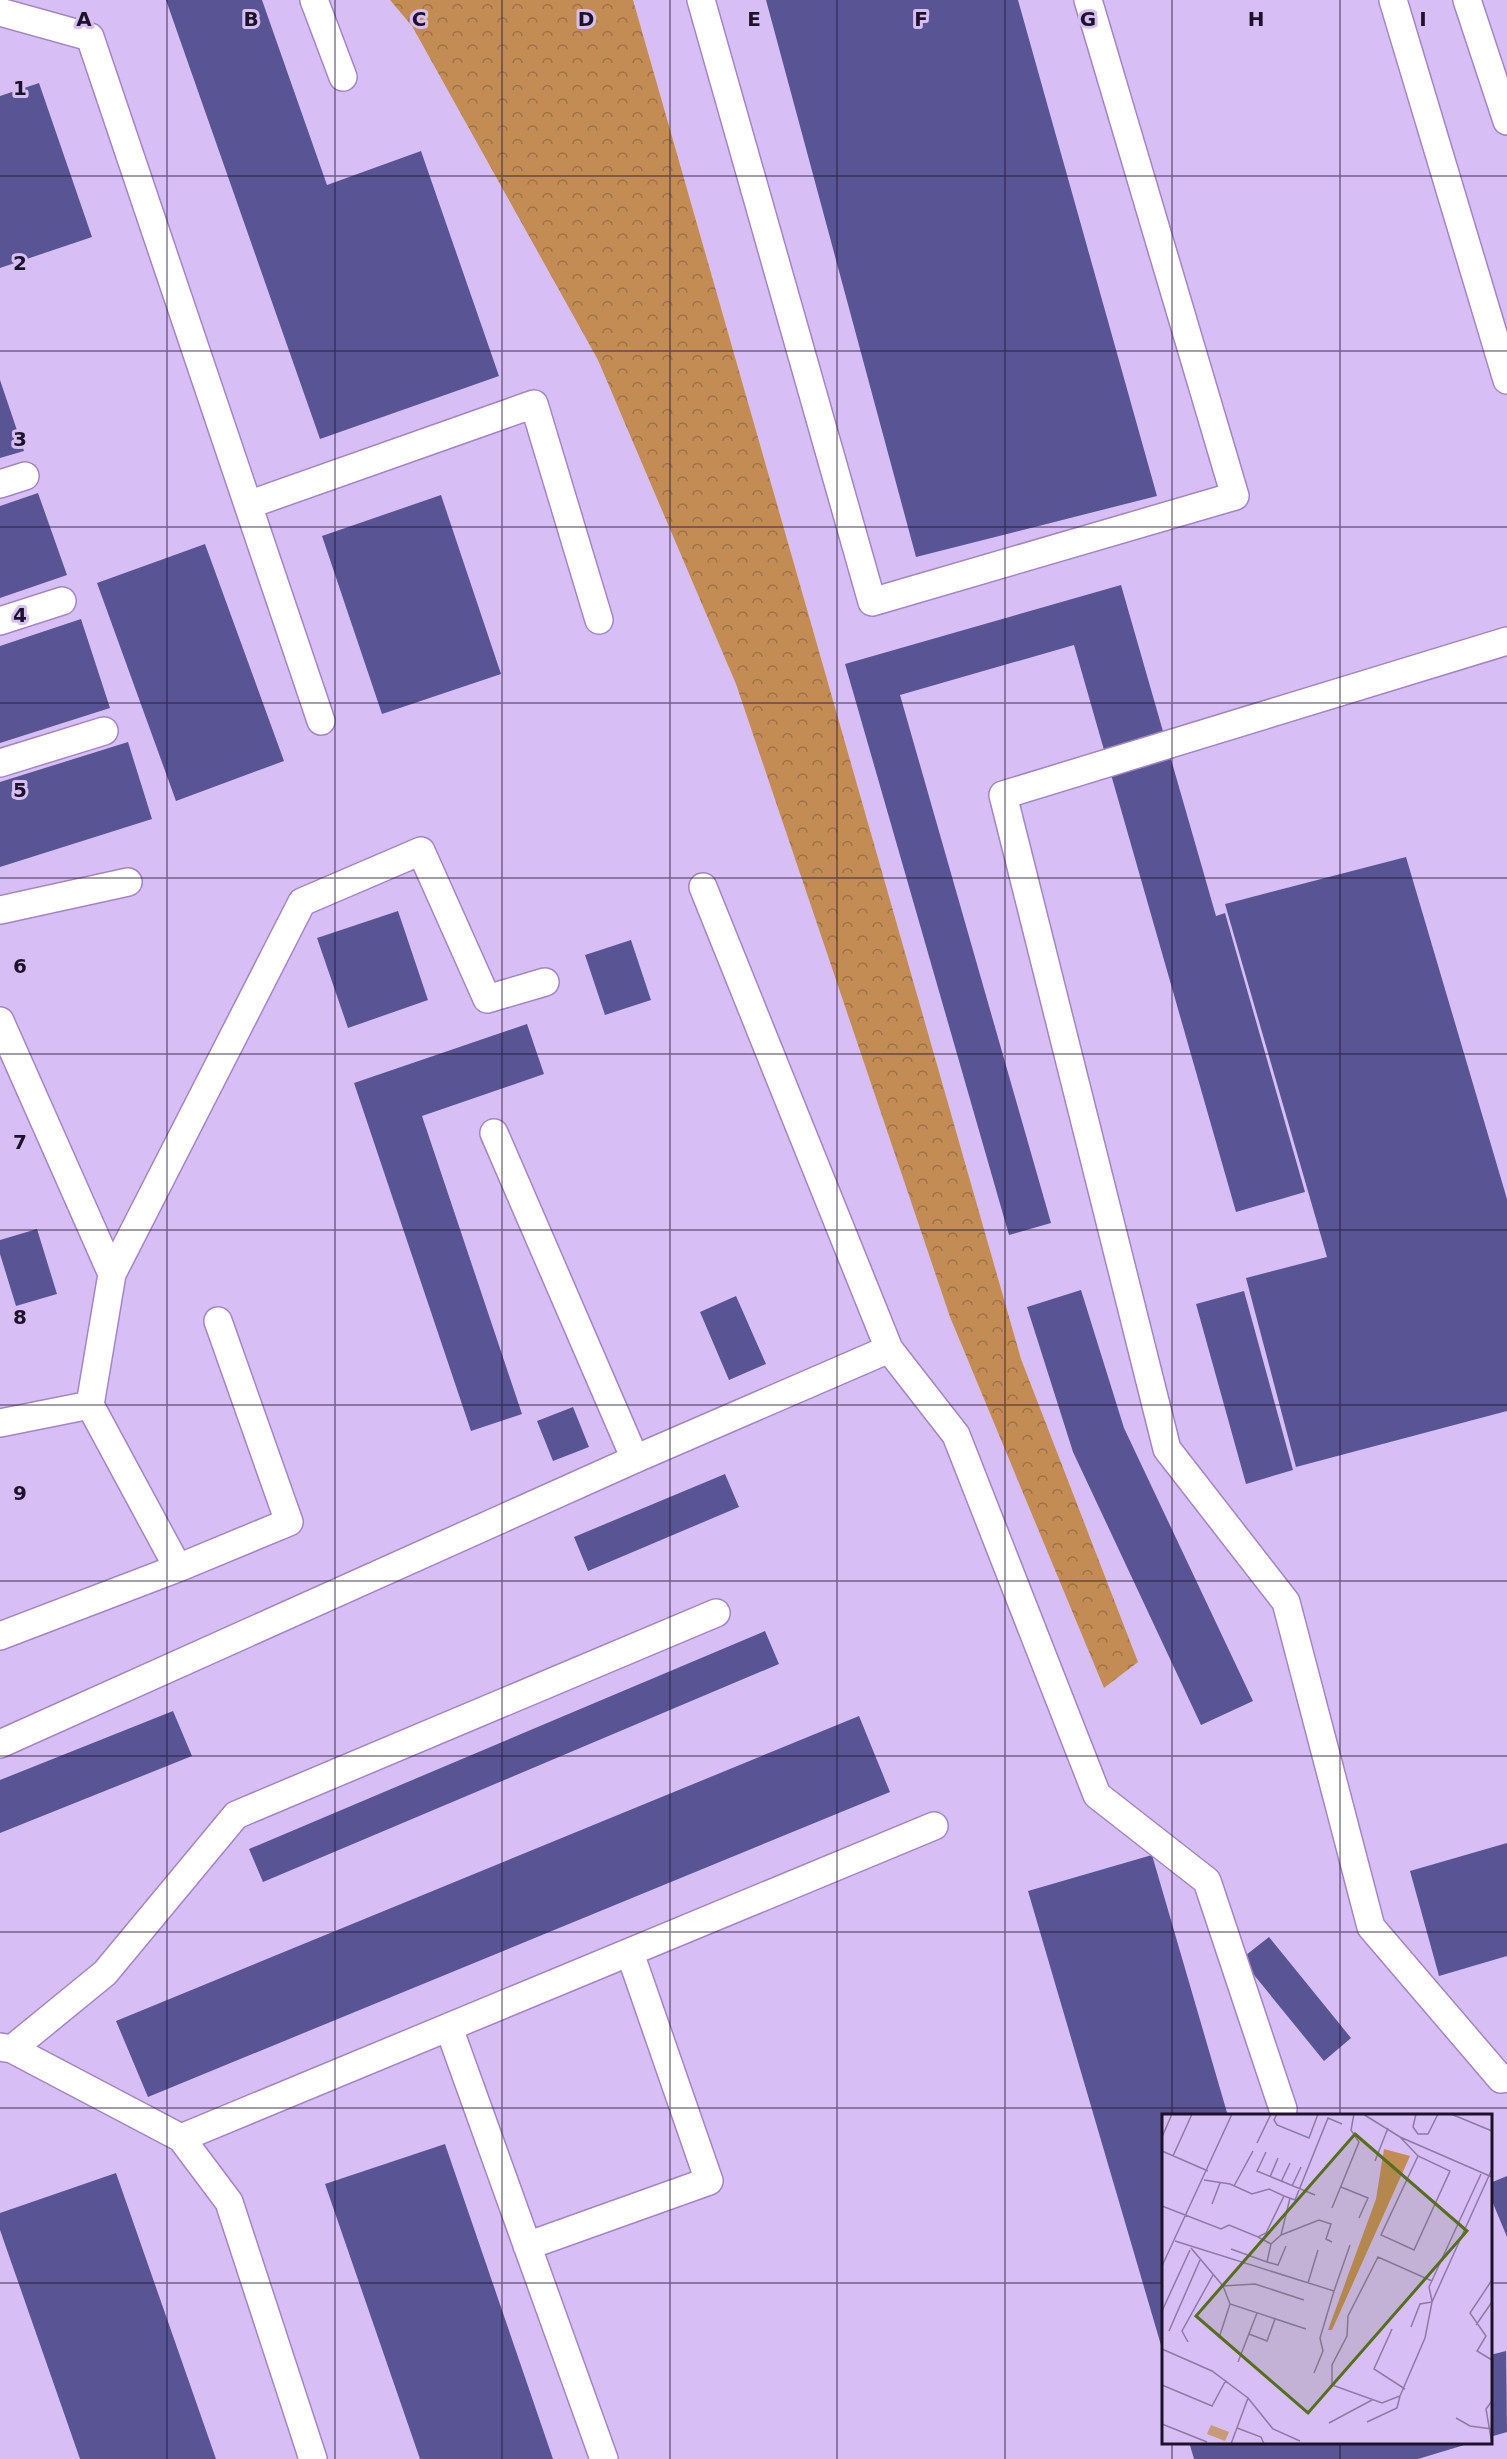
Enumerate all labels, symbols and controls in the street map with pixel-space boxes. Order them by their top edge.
text: A [76,7,92,31]
text: B [243,7,259,31]
text: C [412,7,426,31]
text: D [578,7,594,31]
text: E [747,7,761,31]
text: F [914,7,928,31]
text: G [1080,7,1096,31]
text: H [1248,7,1264,31]
text: I [1419,7,1427,31]
text: 1 [13,76,27,100]
text: 2 [13,251,27,275]
text: 3 [13,427,27,451]
text: 4 [13,603,27,627]
text: 5 [13,778,27,802]
text: 6 [13,954,27,978]
text: 7 [13,1130,27,1154]
text: 8 [13,1305,27,1329]
text: 9 [13,1481,27,1505]
inset map [1162,2114,1492,2444]

